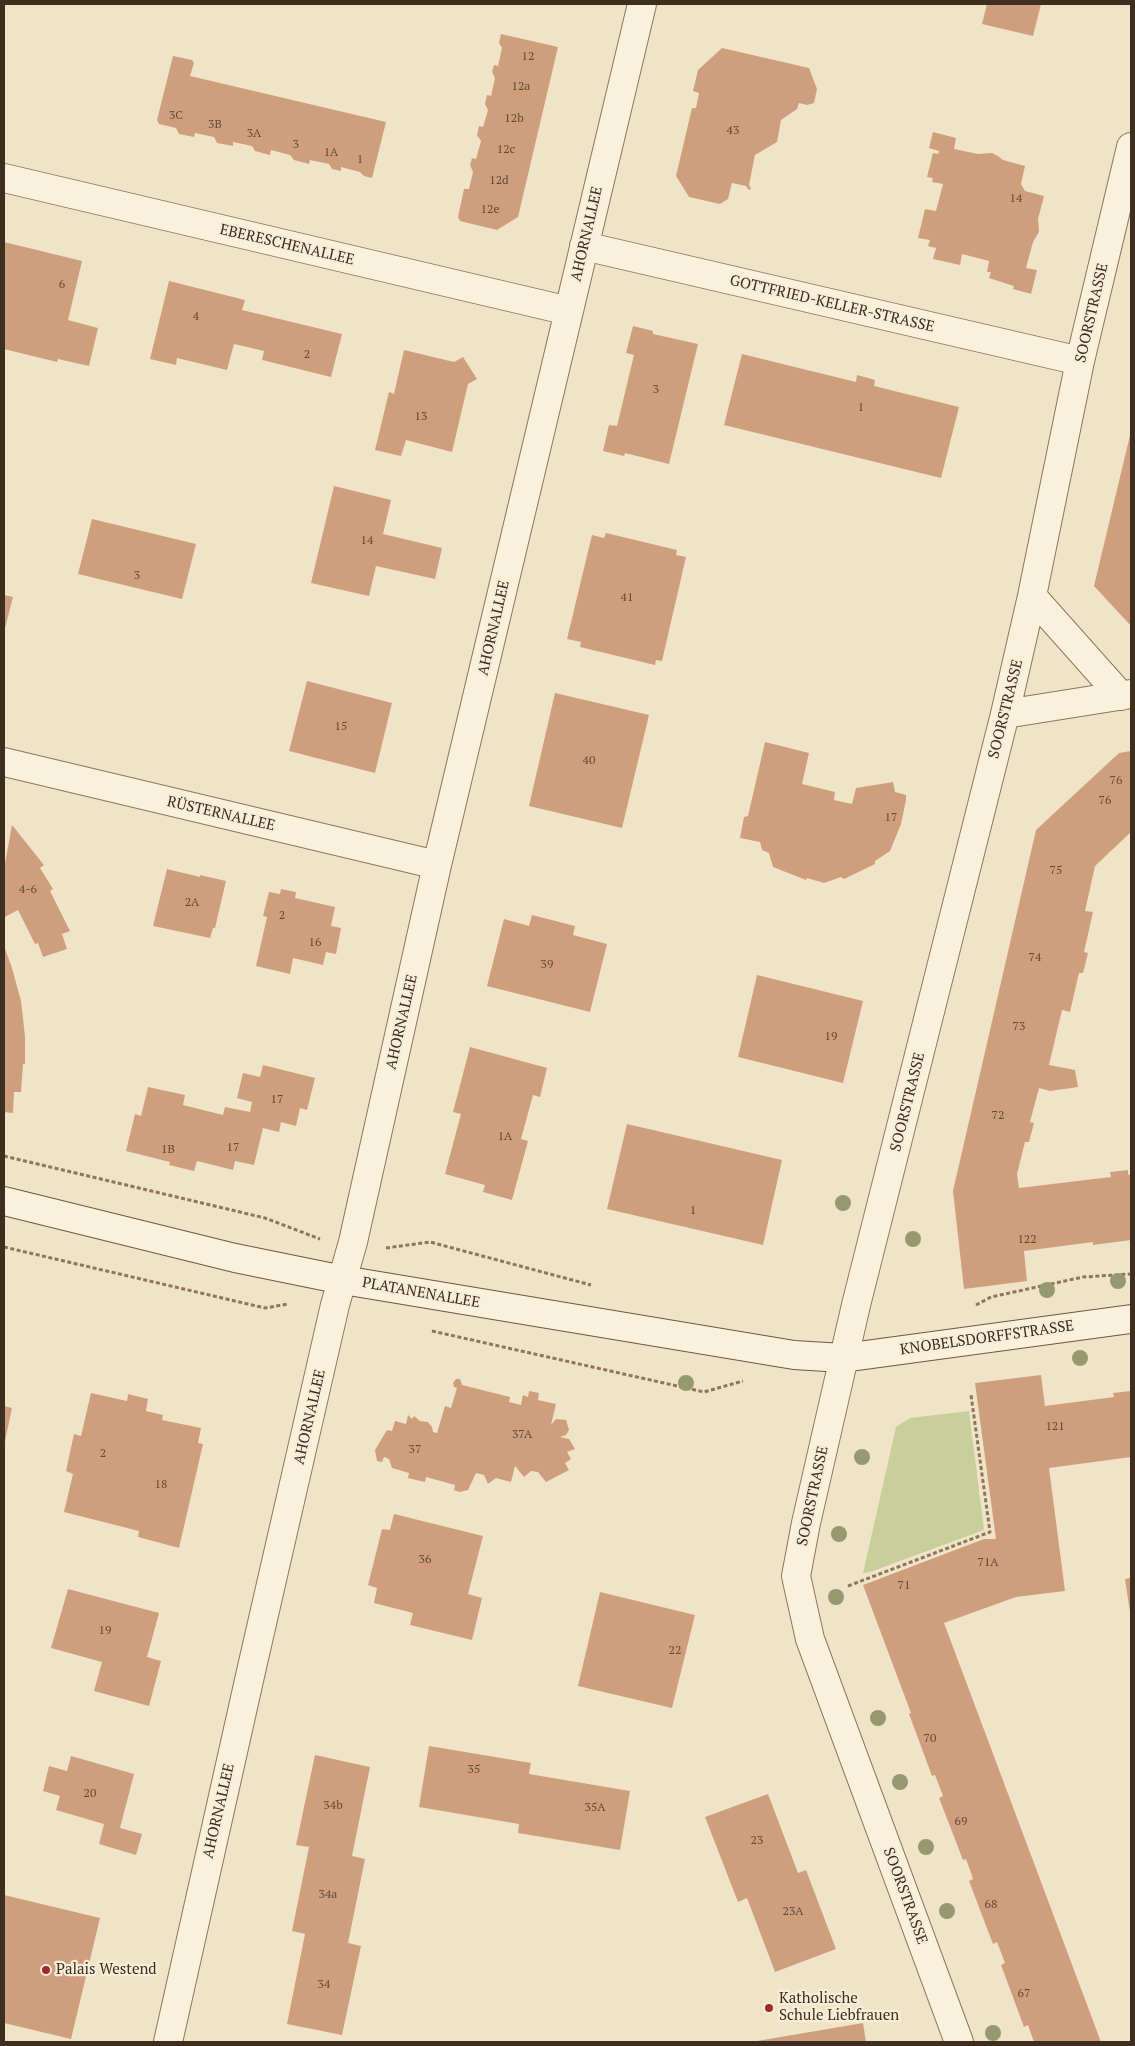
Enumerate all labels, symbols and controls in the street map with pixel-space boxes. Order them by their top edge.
house number: 12 [522,50,534,64]
house number: 12a [512,80,530,94]
house number: 3C [169,109,183,123]
house number: 12b [504,112,524,126]
house number: 3B [208,118,222,132]
house number: 43 [727,124,739,138]
house number: 3A [247,127,261,141]
house number: 3 [293,138,299,152]
house number: 12c [497,143,515,157]
house number: 1A [324,146,338,160]
house number: 1 [357,153,363,167]
house number: 12d [489,174,509,188]
street label: AHORNALLEE [567,185,607,283]
house number: 14 [1010,192,1022,206]
house number: 12e [481,203,499,217]
street label: EBERESCHENALLEE [218,221,356,269]
street label: SOORSTRASSE [1072,261,1112,365]
street label: GOTTFRIED-KELLER-STRASSE [728,272,936,336]
house number: 6 [59,278,65,292]
house number: 4 [193,310,199,324]
house number: 2 [304,348,310,362]
house number: 3 [653,383,659,397]
house number: 1 [858,401,864,415]
house number: 13 [415,410,427,424]
house number: 14 [361,534,373,548]
house number: 3 [134,569,140,583]
street label: AHORNALLEE [474,579,514,677]
house number: 41 [621,591,633,605]
street label: SOORSTRASSE [985,657,1027,761]
house number: 15 [335,720,347,734]
house number: 40 [583,754,595,768]
house number: 76 [1110,774,1122,788]
street label: RÜSTERNALLEE [165,793,277,835]
house number: 76 [1099,794,1111,808]
house number: 17 [885,811,897,825]
house number: 75 [1050,864,1062,878]
house number: 4-6 [19,883,37,897]
house number: 2A [185,896,199,910]
house number: 2 [279,909,285,923]
house number: 16 [309,936,321,950]
house number: 74 [1029,951,1041,965]
house number: 39 [541,958,553,972]
street label: AHORNALLEE [382,973,422,1071]
house number: 73 [1013,1020,1025,1034]
house number: 19 [825,1030,837,1044]
street label: SOORSTRASSE [887,1050,929,1154]
house number: 17 [271,1093,283,1107]
house number: 72 [992,1109,1004,1123]
house number: 1A [498,1130,512,1144]
house number: 17 [227,1141,239,1155]
house number: 1B [161,1143,175,1157]
house number: 1 [690,1204,696,1218]
house number: 122 [1017,1233,1037,1247]
street label: PLATANENALLEE [361,1274,481,1312]
street label: KNOBELSDORFFSTRASSE [899,1317,1075,1359]
street label: AHORNALLEE [290,1368,330,1466]
house number: 121 [1045,1420,1065,1434]
house number: 37A [512,1428,532,1442]
house number: 37 [409,1443,421,1457]
street label: SOORSTRASSE [794,1444,832,1548]
house number: 2 [100,1447,106,1461]
house number: 18 [155,1478,167,1492]
house number: 36 [419,1553,431,1567]
house number: 71A [978,1556,998,1570]
house number: 71 [898,1579,910,1593]
house number: 19 [99,1624,111,1638]
house number: 22 [669,1644,681,1658]
house number: 70 [924,1732,936,1746]
street label: AHORNALLEE [199,1762,239,1860]
house number: 35 [468,1763,480,1777]
house number: 20 [84,1787,96,1801]
house number: 34b [323,1799,343,1813]
house number: 35A [585,1801,605,1815]
house number: 69 [955,1815,967,1829]
house number: 23 [751,1834,763,1848]
street label: SOORSTRASSE [879,1845,931,1947]
house number: 34a [319,1888,337,1902]
house number: 68 [985,1898,997,1912]
house number: 23A [783,1905,803,1919]
place label: Palais Westend [56,1961,157,1979]
marker: Palais Westend [40,1964,52,1976]
house number: 34 [318,1978,330,1992]
house number: 67 [1018,1987,1030,2001]
place label: Katholische Schule Liebfrauen [779,1990,899,2025]
marker: Katholische Schule Liebfrauen [763,2002,775,2014]

